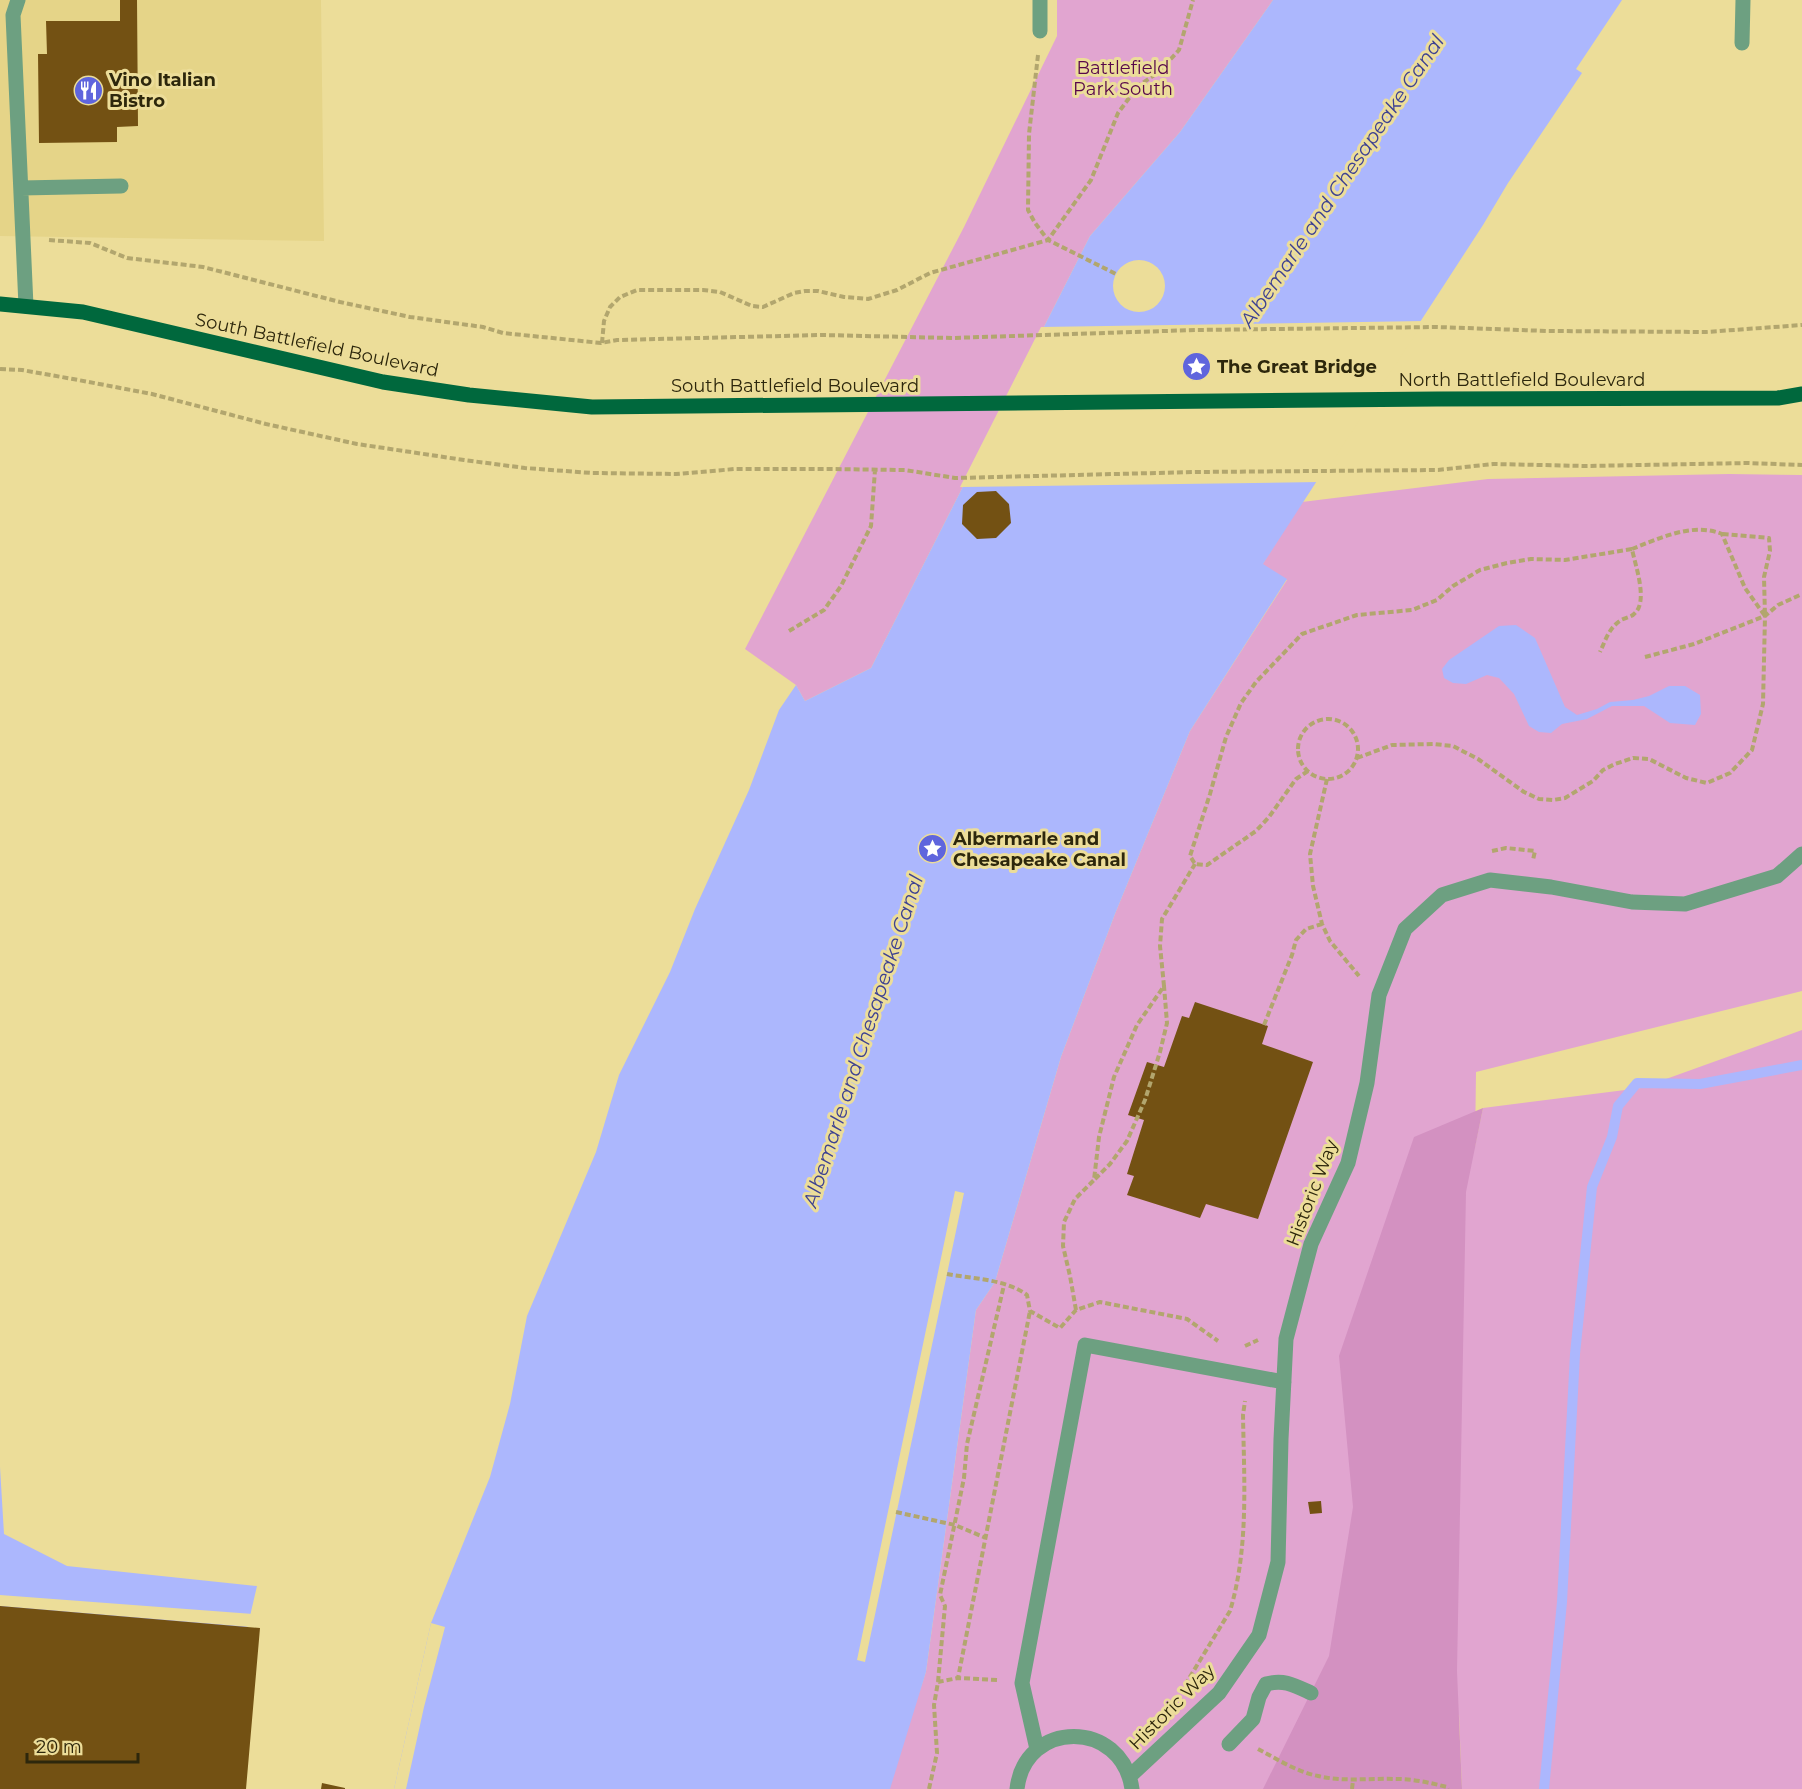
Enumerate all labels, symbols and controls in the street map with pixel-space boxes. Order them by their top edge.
water label: Albemarle and Chesapeake Canal [1234,30,1450,333]
park label: Battlefield Park South [1073,57,1173,100]
place label: Vino Italian Bistro [108,69,216,112]
restaurant icon: Vino Italian Bistro [72,74,104,106]
street label: South Battlefield Boulevard [193,308,441,382]
place icon: The Great Bridge [1180,351,1212,383]
place label: The Great Bridge [1217,356,1377,378]
street label: North Battlefield Boulevard [1398,369,1646,391]
street label: South Battlefield Boulevard [671,375,919,397]
place label: Albermarle and Chesapeake Canal [952,828,1126,871]
place icon: Albermarle and Chesapeake Canal [916,833,948,865]
water label: Albemarle and Chesapeake Canal [798,871,928,1211]
street label: Historic Way [1282,1136,1342,1249]
street label: Historic Way [1125,1659,1220,1754]
scale bar [27,1726,138,1764]
text: 20 m [36,1736,82,1758]

